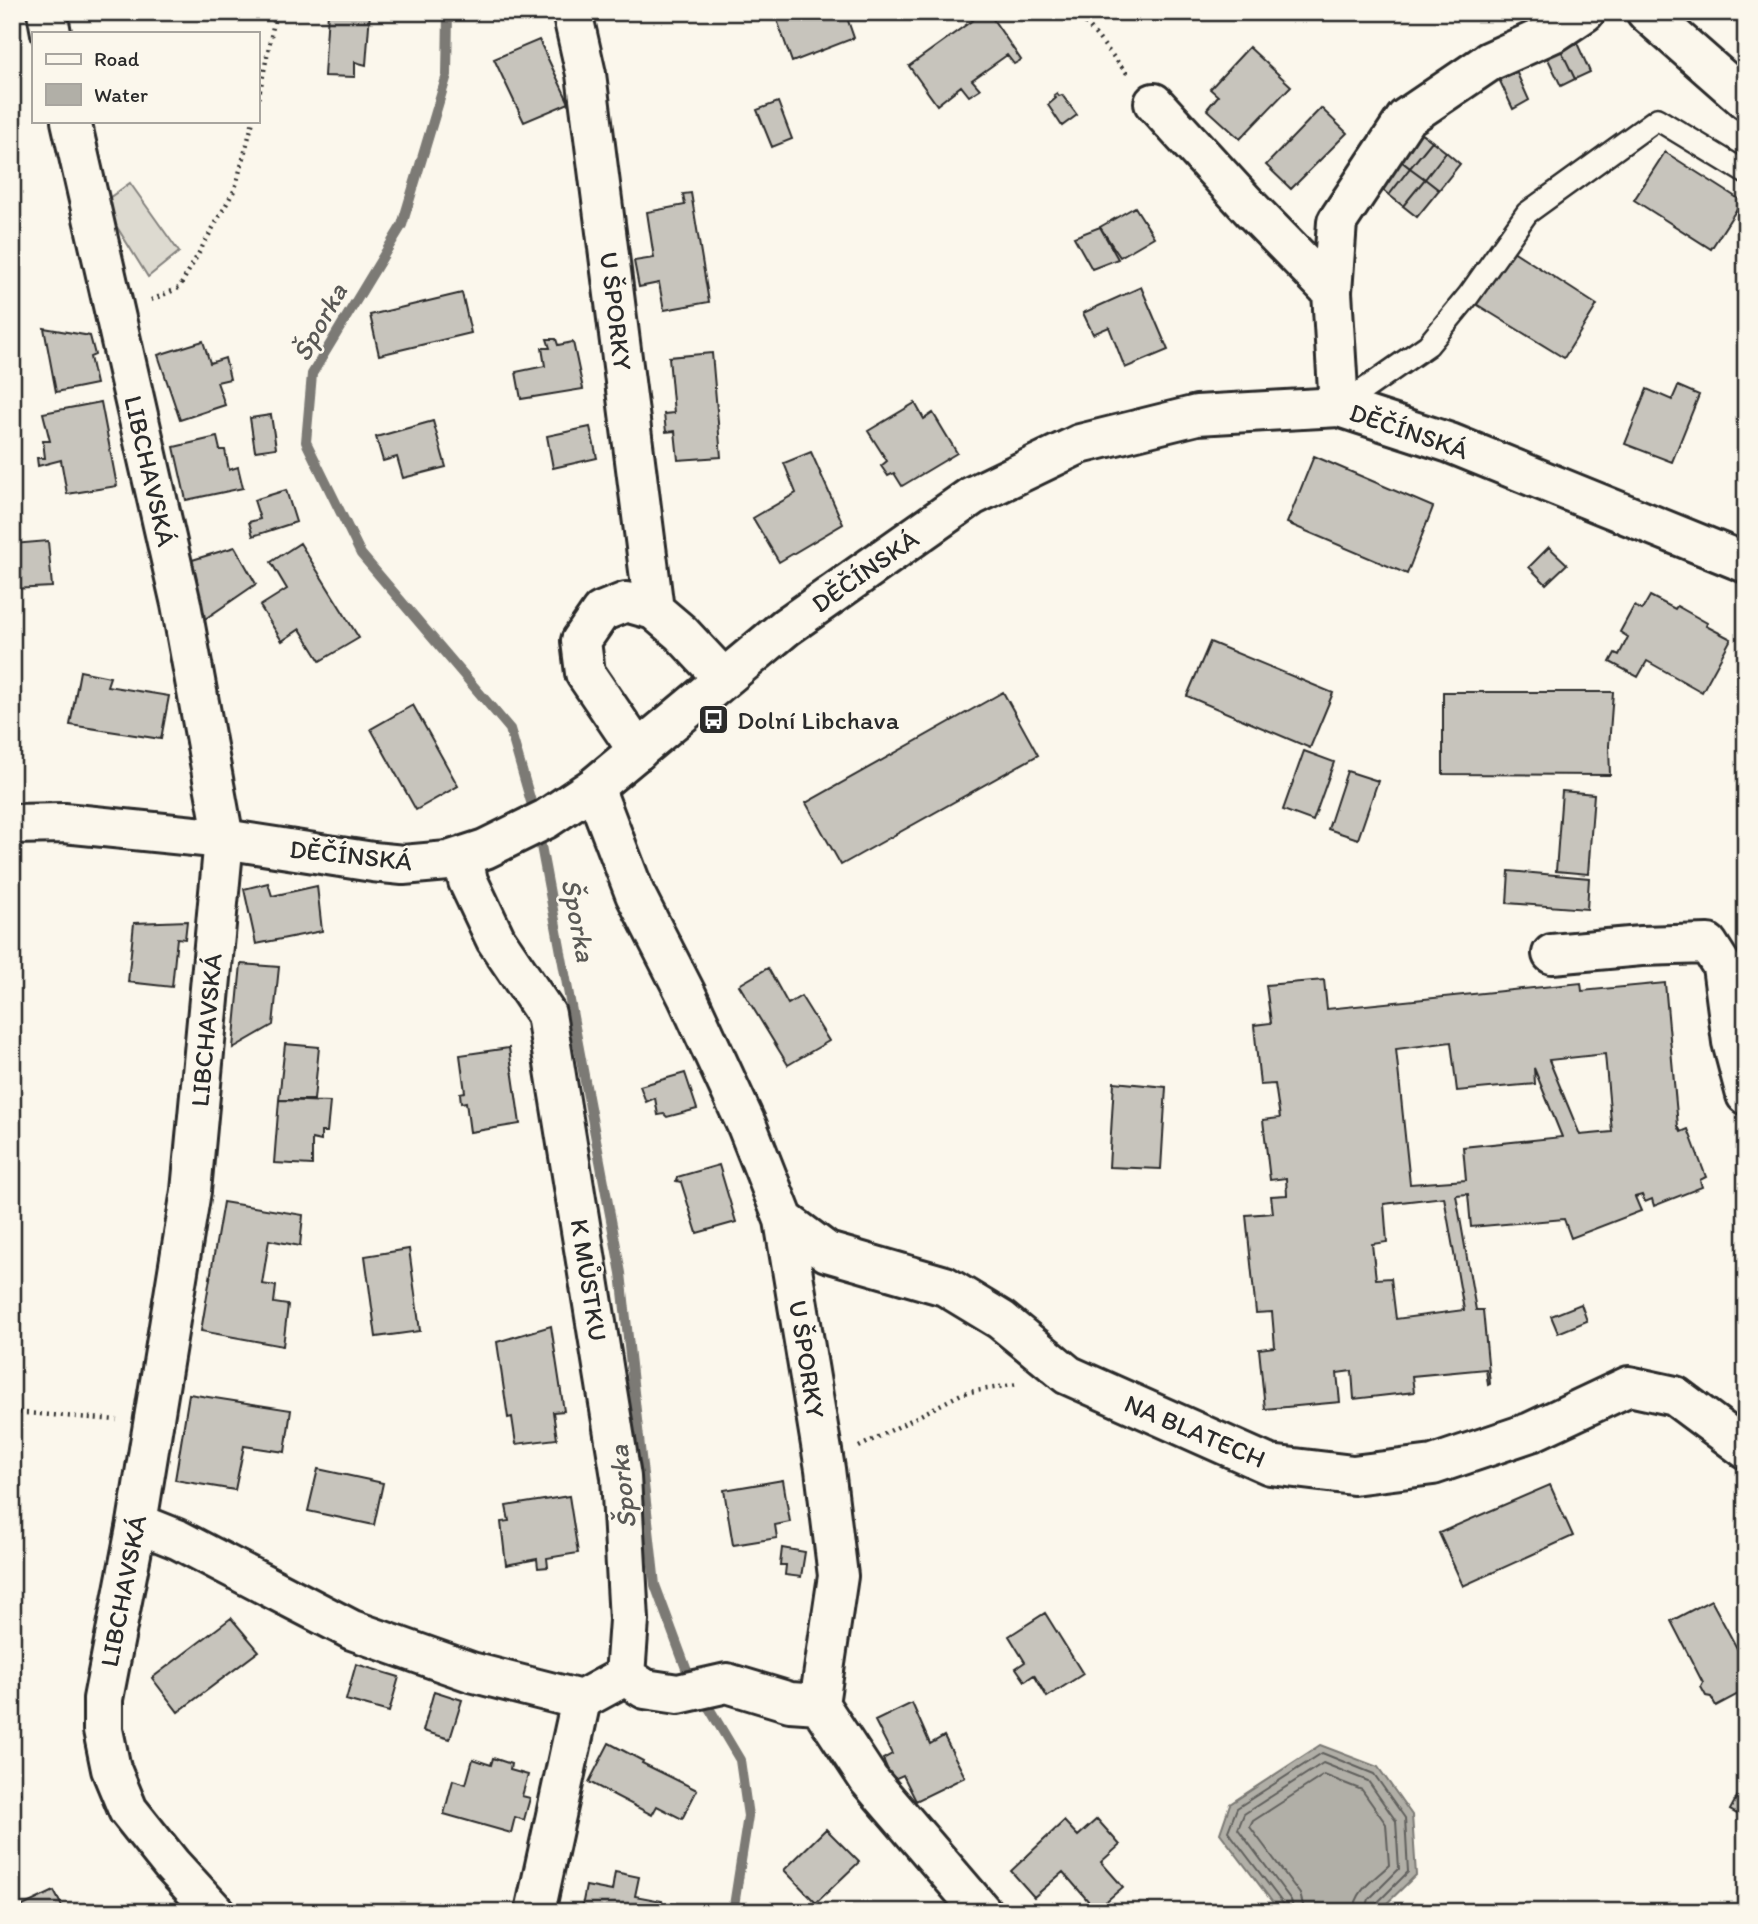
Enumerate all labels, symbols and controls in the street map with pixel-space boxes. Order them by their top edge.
legend [32,32,259,122]
text: Road [94,46,140,71]
text: Water [94,82,148,107]
street label: U ŠPORKY [593,250,639,372]
water label: Šporka [284,276,355,367]
street label: LIBCHAVSKÁ [117,392,183,550]
street label: DĚČÍNSKÁ [1345,396,1473,466]
street label: DĚČÍNSKÁ [805,522,925,619]
bus stop icon: Dolní Libchava [697,703,731,737]
place label: Dolní Libchava [737,704,900,736]
street label: DĚČÍNSKÁ [288,833,414,877]
water label: Šporka [554,876,604,966]
street label: LIBCHAVSKÁ [183,952,229,1108]
street label: K MŮSTKU [564,1217,614,1343]
street label: U ŠPORKY [782,1298,832,1420]
street label: NA BLATECH [1120,1387,1270,1475]
water label: Šporka [601,1442,643,1530]
street label: LIBCHAVSKÁ [93,1512,153,1670]

